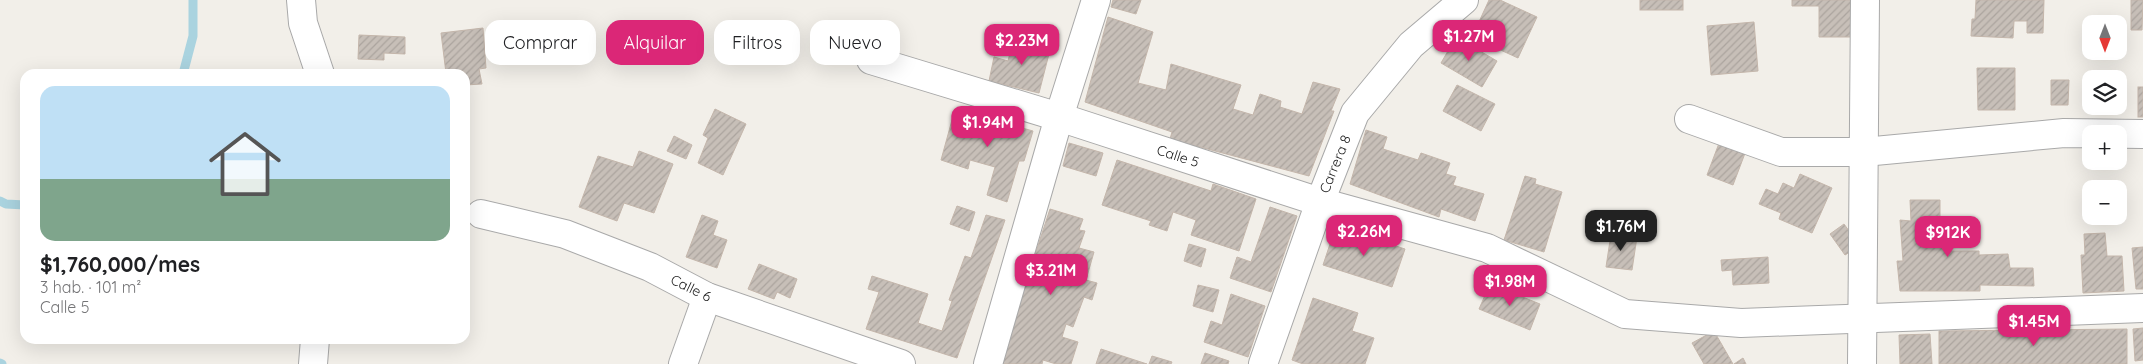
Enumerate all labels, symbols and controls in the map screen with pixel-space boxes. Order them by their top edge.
north arrow [2082,15,2128,60]
map controls [2082,15,2127,225]
chip: Comprar [485,20,596,65]
chip: Alquilar [606,20,704,65]
chip: Filtros [714,20,800,65]
chip: Nuevo [810,20,900,65]
pin: $1.27M [1428,20,1510,62]
pin: $2.23M [981,23,1063,66]
text: $1.27M [1444,26,1494,46]
text: $2.23M [995,30,1049,50]
button: layers [2082,70,2127,115]
pin: $1.94M [947,106,1029,148]
text: $1.94M [962,112,1014,132]
icon: home [200,119,290,209]
button: + [2082,125,2127,170]
street label: Carrera 8 [1315,132,1355,196]
street label: Calle 5 [1155,141,1201,171]
button: − [2082,180,2127,225]
pin: $1.76M [1580,210,1662,252]
pin: $2.26M [1323,214,1405,257]
text: $1.76M [1596,216,1646,236]
pin: $912K [1913,216,1983,258]
text: $2.26M [1337,221,1391,241]
text: $912K [1926,222,1970,242]
text: $1,760,000/mes [40,251,200,277]
pin: $3.21M [1010,254,1092,296]
text: $3.21M [1026,260,1076,280]
pin: $1.98M [1469,264,1551,307]
street label: Calle 6 [668,270,715,306]
text: $1.98M [1485,271,1535,291]
text: 3 hab. · 101 m² [40,277,141,297]
text: Calle 5 [40,297,89,317]
pin: $1.45M [1993,304,2075,347]
text: $1.45M [2008,311,2060,331]

